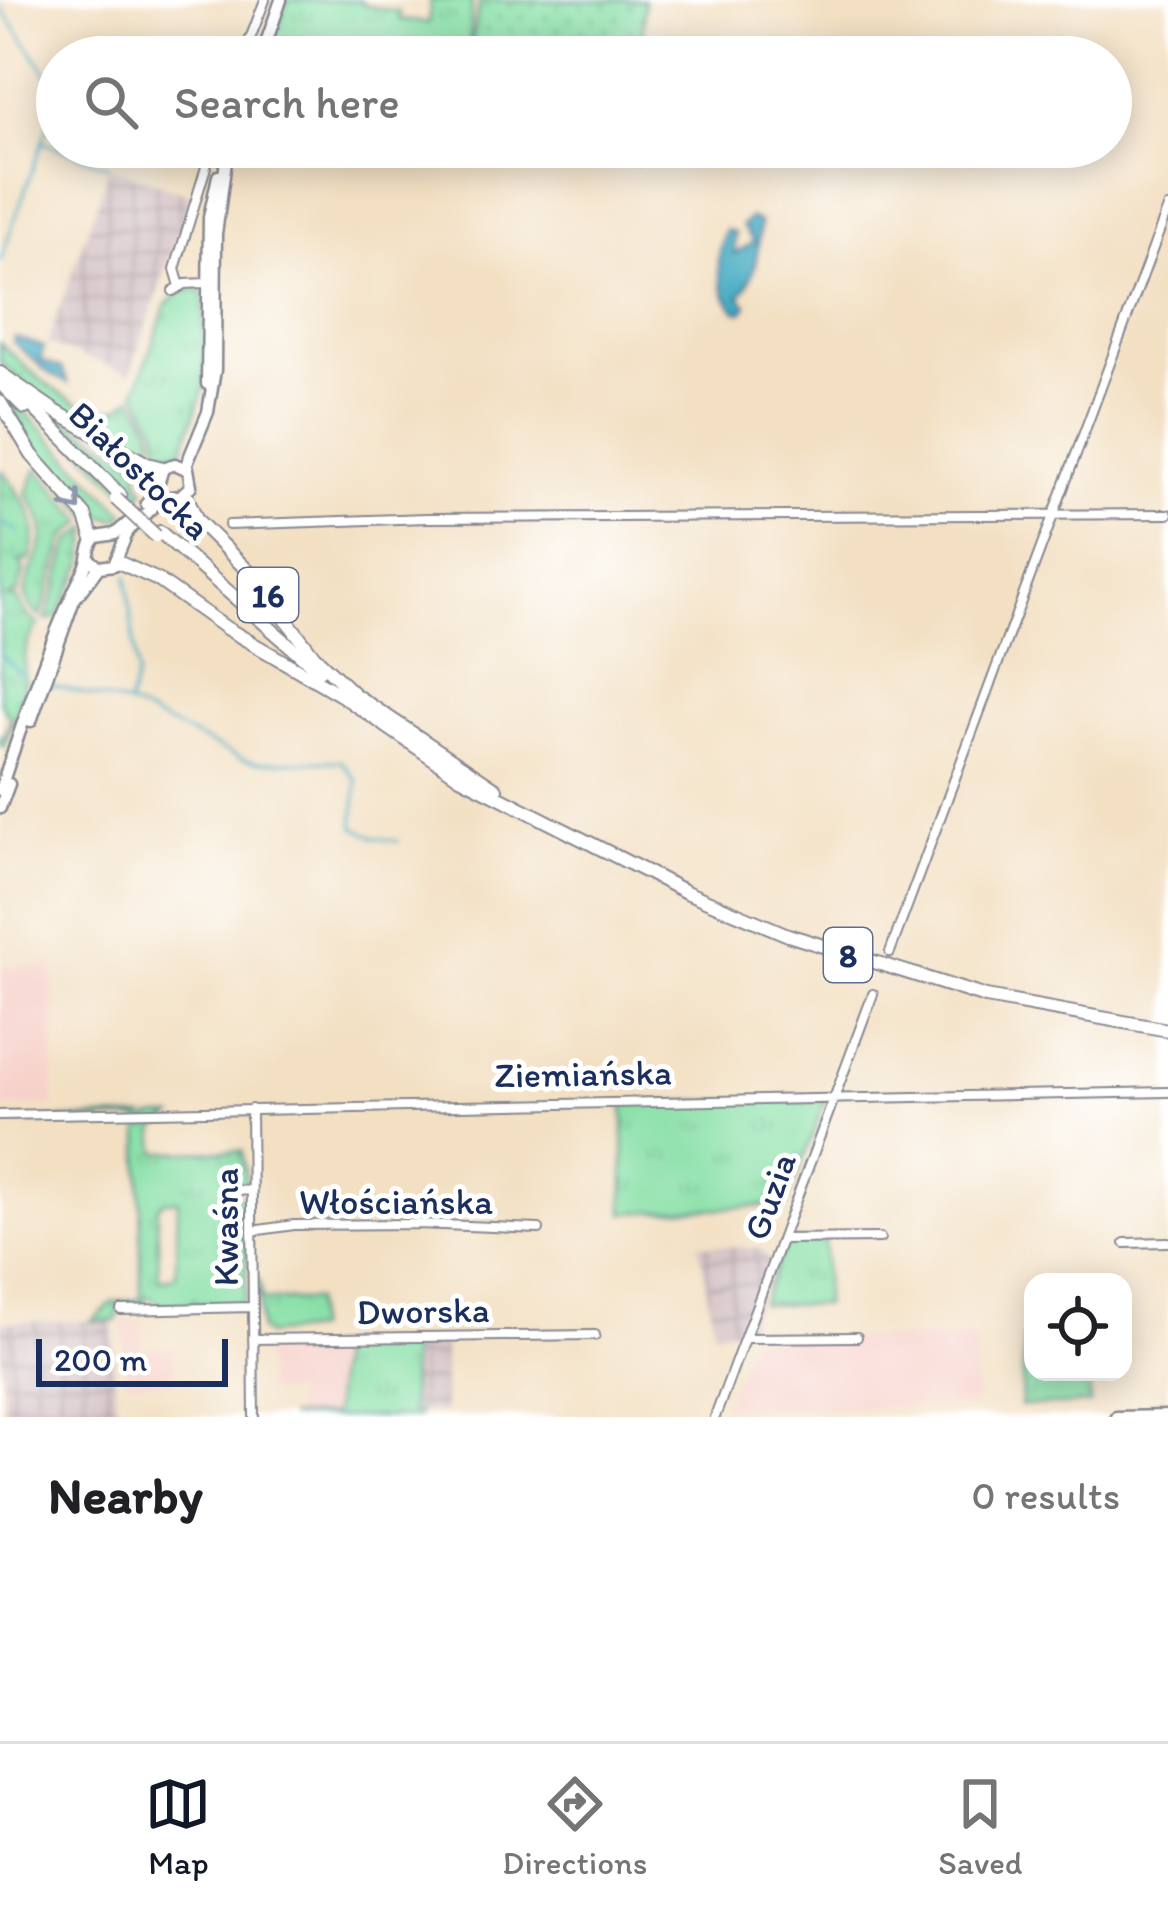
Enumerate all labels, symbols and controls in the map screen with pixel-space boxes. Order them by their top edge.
search box [36,36,1132,168]
icon: search [78,69,144,135]
text: Search here [174,75,400,129]
street label: Białostocka [60,392,219,548]
one-way arrow [60,489,81,511]
road number: 16 [238,568,298,622]
road number: 8 [824,928,872,982]
street label: Ziemiańska [494,1050,672,1097]
street label: Guzia [734,1147,805,1246]
street label: Kwaśna [204,1168,247,1286]
street label: Włościańska [299,1180,493,1223]
map controls [1024,1273,1132,1381]
button: locate [1024,1273,1132,1381]
street label: Dworska [356,1288,490,1333]
scale bar [36,1333,228,1386]
text: 200 m [54,1340,147,1379]
text: Nearby [48,1465,203,1526]
text: 0 results [971,1472,1120,1519]
tab: Map [145,1771,211,1882]
tab: Directions [502,1771,647,1882]
tab: Saved [938,1771,1023,1882]

